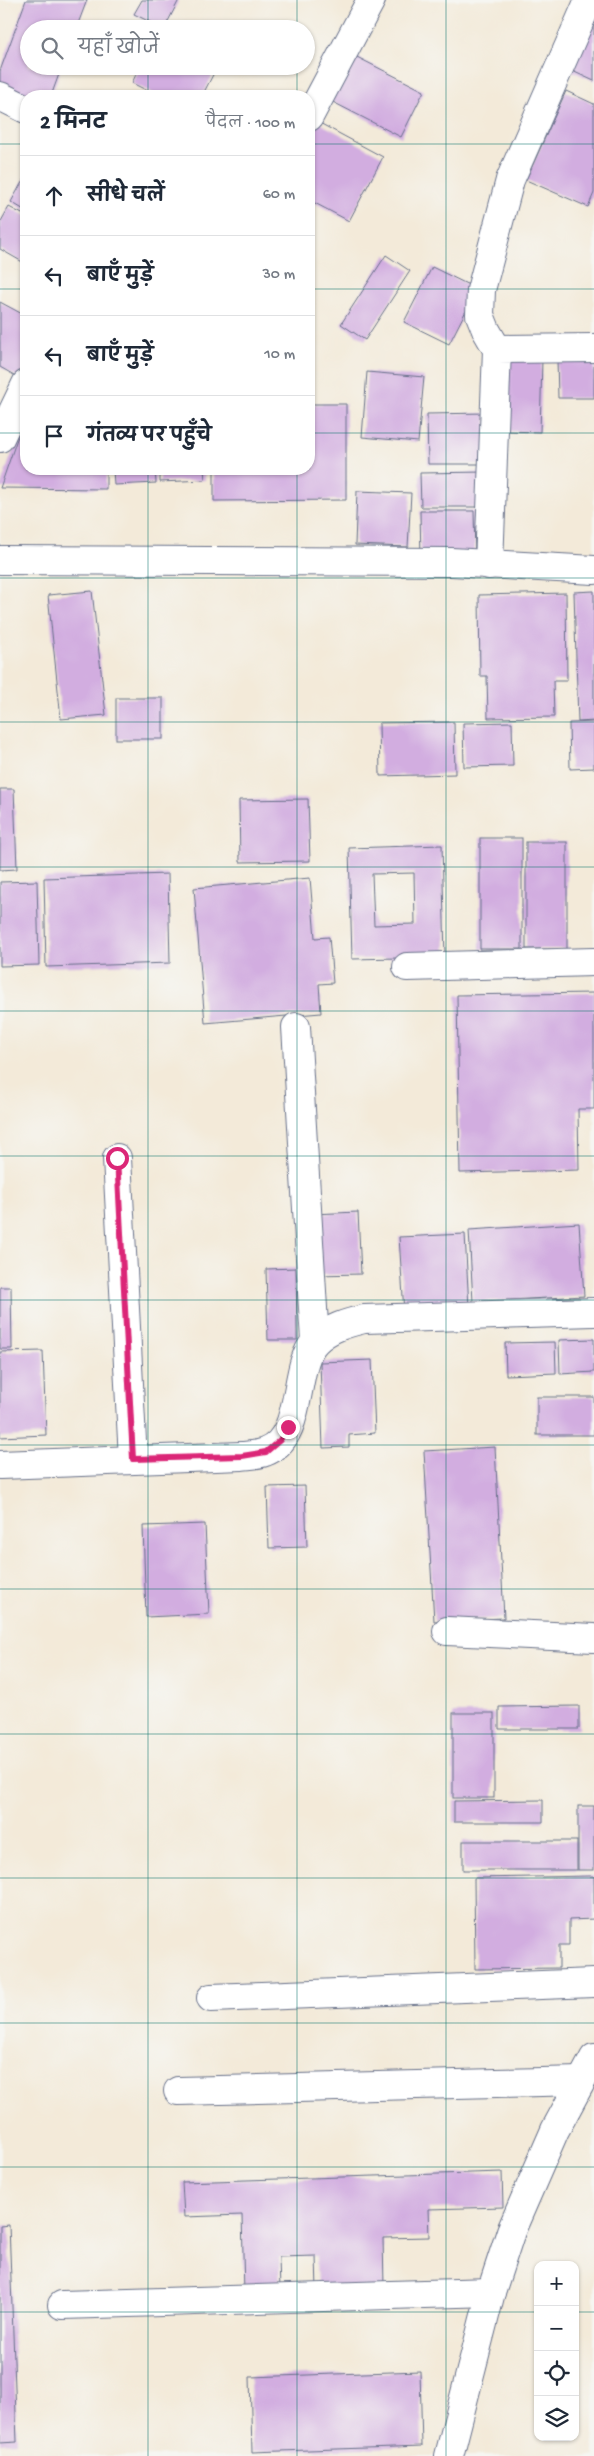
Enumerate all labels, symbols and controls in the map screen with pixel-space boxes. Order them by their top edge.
search box [20,20,315,75]
icon: search [38,34,66,62]
text: यहाँ खोजें [78,38,159,61]
text: 2 मिनट [40,112,106,137]
text: पैदल · 100 m [206,115,295,134]
icon: ahead [40,182,68,210]
text: सीधे चलें [87,186,164,209]
text: 60 m [263,186,295,205]
icon: left [40,262,68,290]
text: बाएँ मुड़ें [87,266,153,289]
text: 30 m [262,266,295,285]
icon: left [40,342,68,370]
text: बाएँ मुड़ें [87,346,153,369]
text: 10 m [264,346,295,365]
icon: arrive [40,422,68,450]
text: गंतव्य पर पहुँचे [87,426,211,449]
route start [106,1147,129,1170]
route end [277,1416,300,1439]
map controls [534,2261,579,2441]
button: + [534,2261,579,2306]
button: − [534,2306,579,2351]
button: locate [534,2351,579,2396]
button: layers [534,2396,579,2441]

